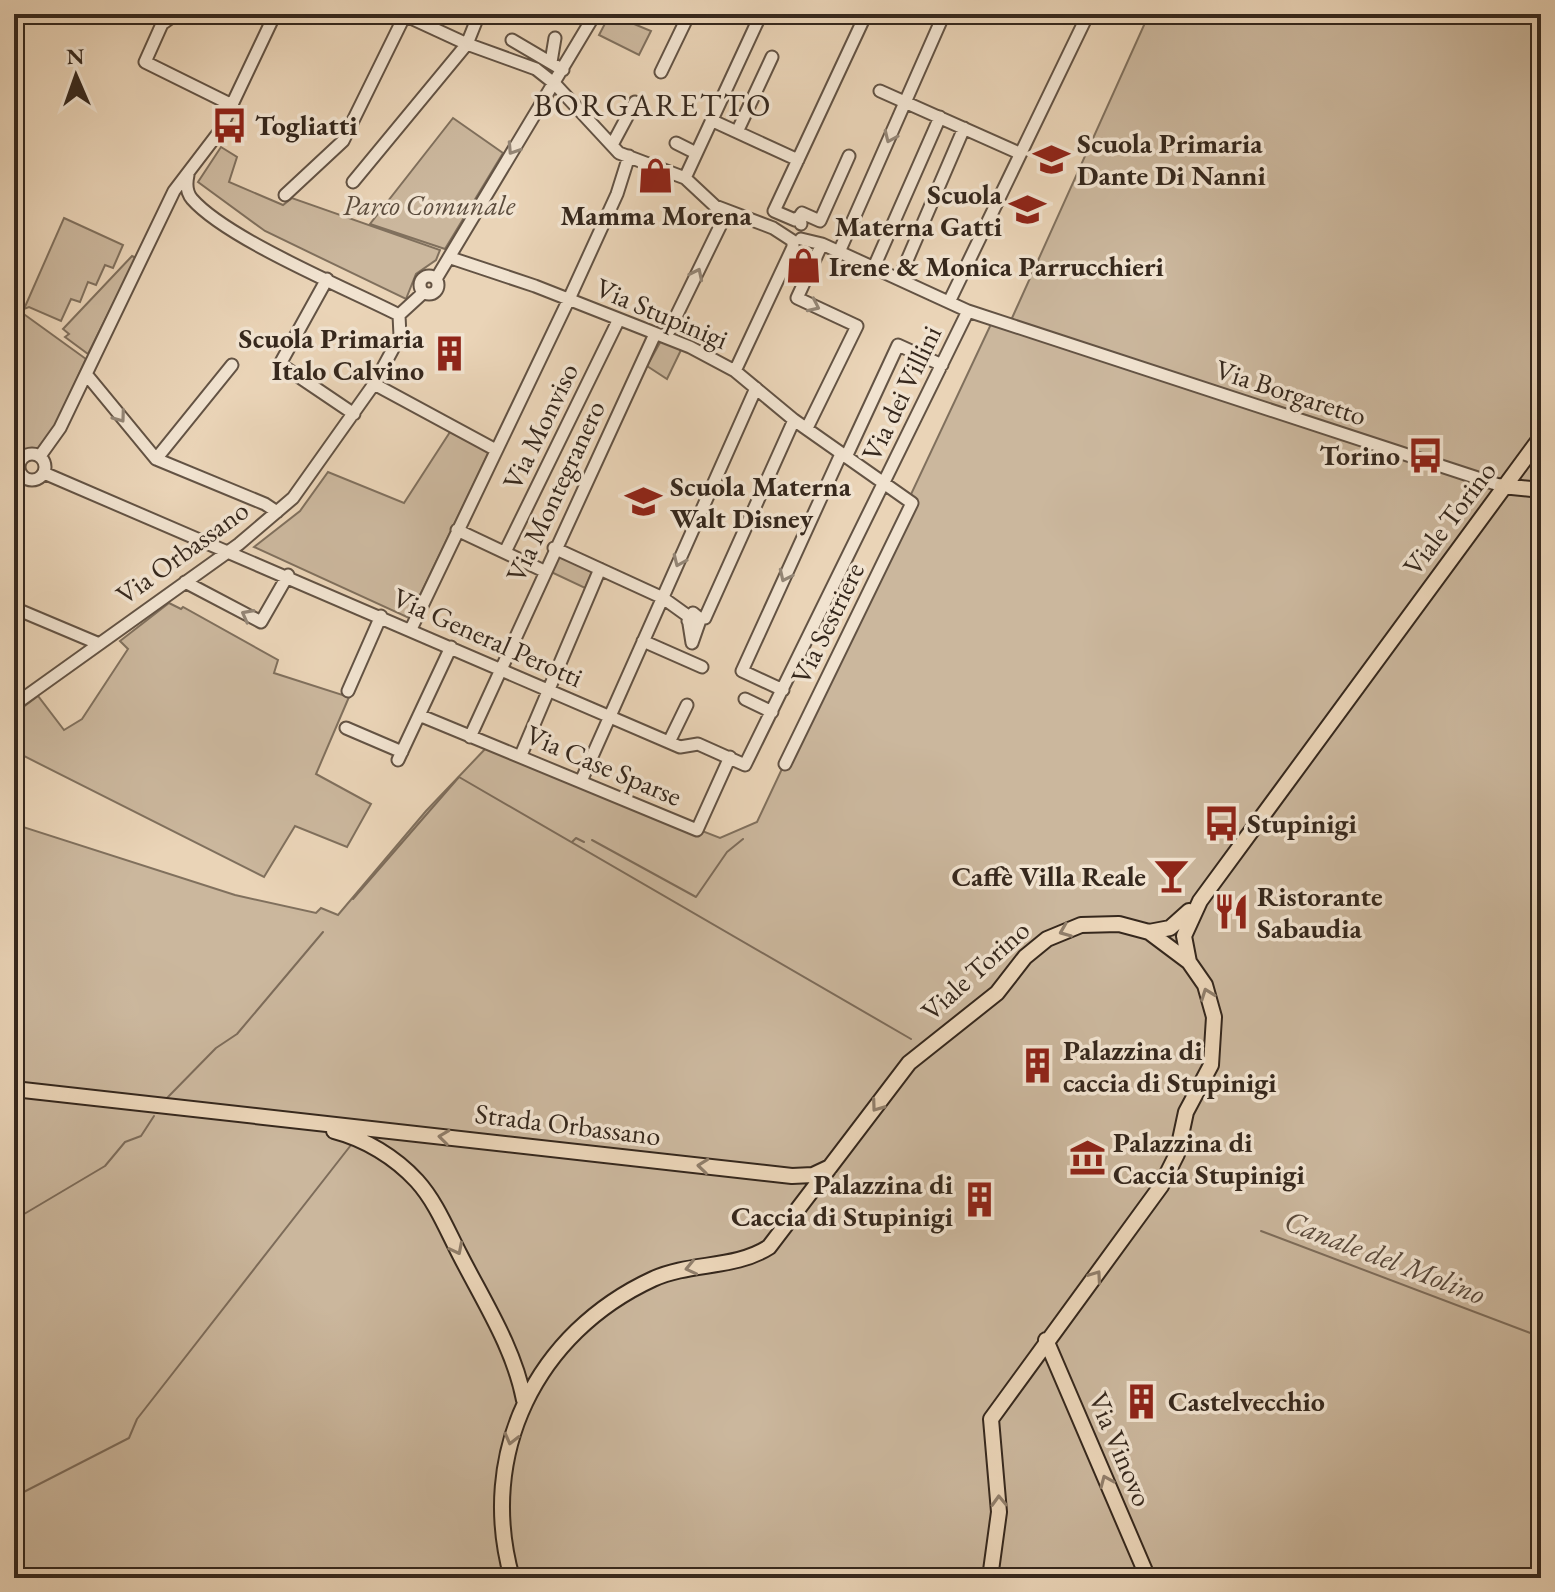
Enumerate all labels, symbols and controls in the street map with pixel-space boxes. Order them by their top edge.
north arrow [36,36,116,116]
text: N [66,42,85,71]
district label: BORGARETTO [533,84,773,126]
bus stop icon: Togliatti [210,106,248,144]
place label: Togliatti [255,107,358,143]
place label: Scuola Primaria Dante Di Nanni [1077,125,1266,193]
one-way arrow [884,128,900,143]
school or university icon: Scuola Primaria Dante Di Nanni [1032,140,1070,178]
one-way arrow [507,141,522,155]
shop icon: Mamma Morena [637,156,675,194]
place label: Scuola Materna Gatti [834,176,1003,244]
park label: Parco Comunale [343,187,516,223]
school or university icon: Scuola Materna Gatti [1009,191,1047,229]
place label: Mamma Morena [560,197,753,233]
shop icon: Irene & Monica Parrucchieri [784,247,822,285]
place label: Irene & Monica Parrucchieri [829,248,1164,284]
one-way arrow [687,268,702,283]
street label: Via Stupinigi [590,269,734,357]
one-way arrow [806,296,820,312]
street label: Via dei Villini [853,319,949,467]
place label: Scuola Primaria Italo Calvino [239,320,425,388]
building icon: Scuola Primaria Italo Calvino [431,335,469,373]
street label: Via Borgaretto [1211,351,1371,433]
street label: Via Monviso [494,357,586,495]
street label: Via Montegranero [497,394,613,588]
one-way arrow [110,409,125,423]
bus stop icon: Torino [1407,436,1445,474]
place label: Torino [1319,437,1400,473]
street label: Viale Torino [1394,454,1504,582]
place label: Scuola Materna Walt Disney [670,468,852,536]
school or university icon: Scuola Materna Walt Disney [625,483,663,521]
street label: Via Orbassano [108,492,256,612]
one-way arrow [673,553,689,568]
street label: Via Sestriere [782,556,872,690]
one-way arrow [779,568,795,582]
street label: Via General Perotti [387,579,589,695]
one-way arrow [240,609,255,624]
street label: Via Case Sparse [521,716,687,814]
bus stop icon: Stupinigi [1202,804,1240,842]
place label: Stupinigi [1247,805,1357,841]
bar icon: Caffè Villa Reale [1153,857,1191,895]
place label: Caffè Villa Reale [952,858,1146,894]
place label: Ristorante Sabaudia [1257,878,1383,946]
restaurant icon: Ristorante Sabaudia [1212,893,1250,931]
street label: Viale Torino [913,912,1037,1028]
one-way arrow [1059,922,1073,938]
one-way arrow [1200,988,1216,1002]
place label: Palazzina di caccia di Stupinigi [1063,1032,1277,1100]
building icon: Palazzina di caccia di Stupinigi [1018,1047,1056,1085]
street label: Strada Orbassano [473,1095,663,1153]
one-way arrow [872,1097,887,1112]
place label: Palazzina di Caccia Stupinigi [1113,1124,1305,1192]
one-way arrow [437,1128,450,1145]
museum icon: Palazzina di Caccia Stupinigi [1068,1139,1106,1177]
one-way arrow [696,1158,710,1175]
place label: Palazzina di Caccia di Stupinigi [731,1166,953,1234]
building icon: Palazzina di Caccia di Stupinigi [960,1181,998,1219]
water label: Canale del Molino [1279,1201,1491,1313]
one-way arrow [447,1241,462,1256]
one-way arrow [685,1259,699,1276]
one-way arrow [1086,1270,1101,1284]
building icon: Castelvecchio [1123,1382,1161,1420]
place label: Castelvecchio [1168,1383,1325,1419]
street label: Via Vinovo [1081,1386,1161,1512]
one-way arrow [504,1431,521,1445]
one-way arrow [1100,1475,1116,1489]
one-way arrow [990,1494,1007,1507]

